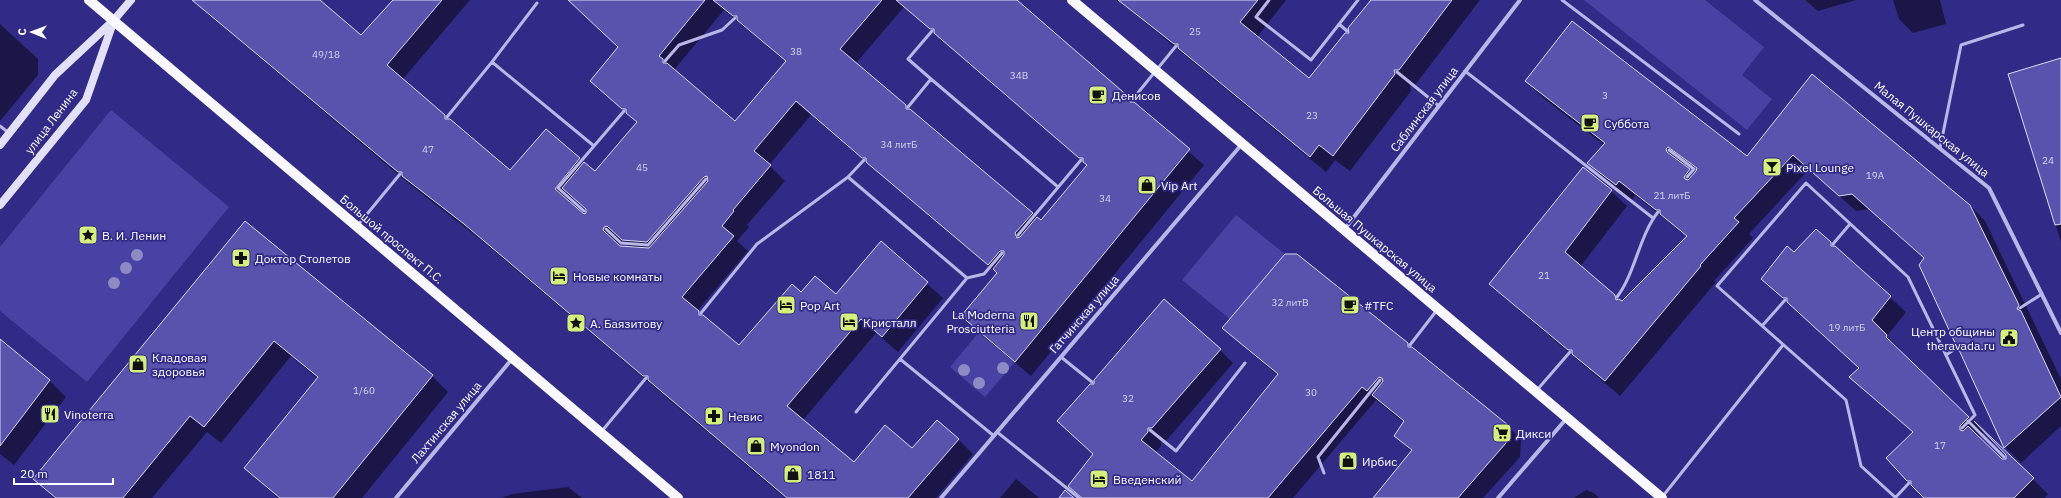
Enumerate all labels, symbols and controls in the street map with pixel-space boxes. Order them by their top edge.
north arrow [12,12,52,52]
house number: 25 [1189,25,1201,38]
text: С [15,28,29,36]
house number: 38 [790,45,802,58]
house number: 49/18 [312,48,340,61]
street label: Саблинская улица [1387,63,1461,155]
house number: 34В [1010,69,1028,82]
street label: Малая Пушкарская улица [1871,78,1993,180]
cafe icon: Денисов [1087,84,1109,106]
street label: улица Ленина [21,85,81,157]
place label: Денисов [1112,88,1161,103]
house number: 3 [1602,89,1608,102]
house number: 23 [1306,109,1318,122]
cafe icon: Суббота [1579,112,1601,134]
place label: Суббота [1604,116,1650,131]
house number: 34 литБ [881,138,917,151]
house number: 47 [422,143,434,156]
house number: 24 [2042,154,2054,167]
bar icon: Pixel Lounge [1761,156,1783,178]
place label: Pixel Lounge [1786,160,1854,175]
house number: 45 [636,161,648,174]
house number: 19А [1866,169,1885,182]
shop icon: Vip Art [1136,174,1158,196]
place label: Vip Art [1161,178,1197,193]
street label: Большая Пушкарская улица [1310,183,1441,296]
house number: 21 литБ [1654,189,1690,202]
street label: Большой проспект П.С. [337,191,447,287]
house number: 34 [1099,192,1111,205]
place icon: В. И. Ленин [77,224,99,246]
place label: В. И. Ленин [102,228,166,243]
pharmacy icon: Доктор Столетов [230,247,252,269]
place label: Доктор Столетов [255,251,351,266]
hotel icon: Новые комнаты [548,265,570,287]
place label: Новые комнаты [573,269,662,284]
house number: 21 [1538,269,1550,282]
street label: Гатчинская улица [1046,271,1122,356]
hotel icon: Pop Art [775,294,797,316]
cafe icon: #TFC [1339,294,1361,316]
house number: 32 литВ [1271,296,1309,309]
place label: Pop Art [800,298,840,313]
place label: #TFC [1364,298,1394,313]
place label: La Moderna Prosciutteria [946,307,1016,336]
restaurant icon: La Moderna Prosciutteria [1018,310,1040,332]
hotel icon: Кристалл [838,311,860,333]
place icon: А. Баязитову [565,312,587,334]
place label: Кристалл [863,315,917,330]
place label: А. Баязитову [590,316,662,331]
house number: 19 литБ [1829,321,1865,334]
place label: Центр общины theravada.ru [1911,324,1995,353]
public building icon: Центр общины theravada.ru [1998,327,2020,349]
place label: Кладовая здоровья [152,350,207,379]
shop icon: Кладовая здоровья [127,353,149,375]
street label: Лахтинская улица [407,378,485,466]
house number: 1/60 [353,384,375,397]
house number: 30 [1305,386,1317,399]
house number: 32 [1122,392,1134,405]
restaurant icon: Vinoterra [39,403,61,425]
pharmacy icon: Невис [703,405,725,427]
place label: Vinoterra [64,407,114,422]
place label: Невис [728,409,763,424]
supermarket icon: Дикси [1491,422,1513,444]
place label: Дикси [1516,426,1551,441]
shop icon: Myondon [745,435,767,457]
place label: Myondon [770,439,820,454]
house number: 17 [1934,439,1946,452]
shop icon: Ирбис [1337,450,1359,472]
place label: Ирбис [1362,454,1397,469]
scale bar [14,460,113,486]
shop icon: 1811 [782,463,804,485]
text: 20 m [20,466,48,481]
place label: 1811 [807,467,836,482]
hotel icon: Введенский [1088,468,1110,490]
place label: Введенский [1113,472,1182,487]

